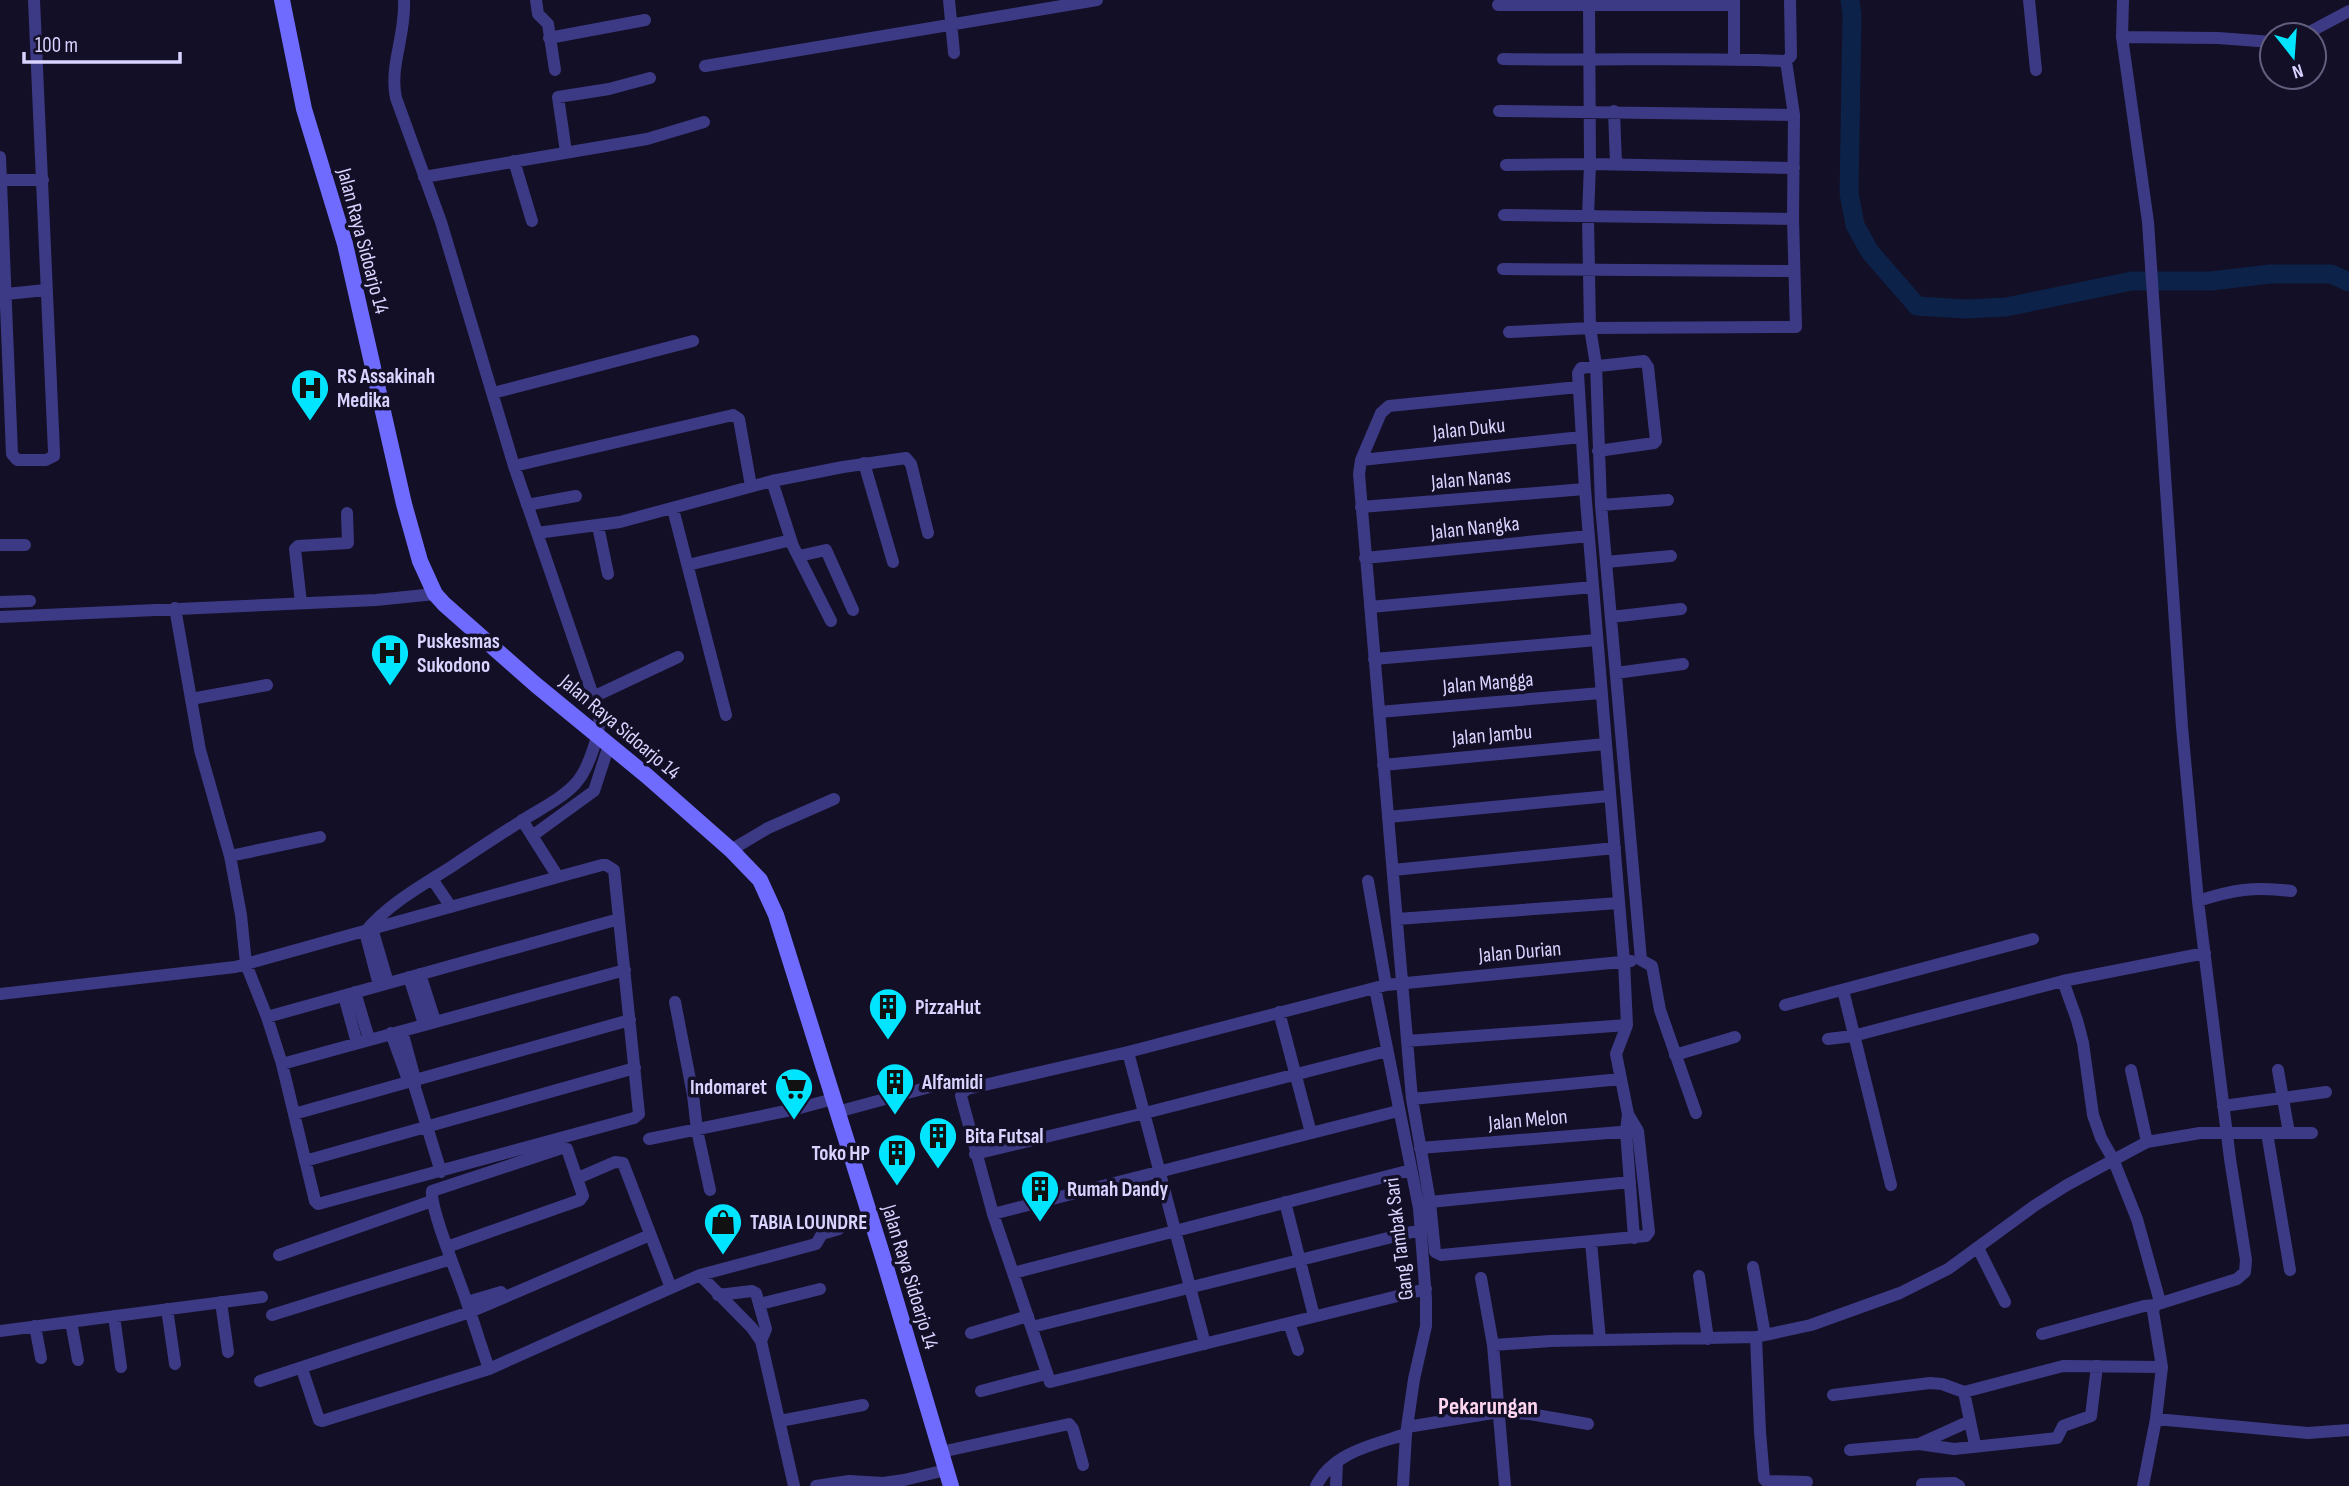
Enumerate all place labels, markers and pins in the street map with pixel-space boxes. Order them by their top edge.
place label: RS Assakinah Medika [337,364,435,413]
hospital icon: RS Assakinah Medika [289,367,331,422]
place label: Puskesmas Sukodono [417,629,500,678]
hospital icon: Puskesmas Sukodono [369,632,411,687]
building icon: PizzaHut [867,986,909,1041]
place label: PizzaHut [915,995,981,1020]
building icon: Alfamidi [874,1061,916,1116]
supermarket icon: Indomaret [773,1066,815,1121]
place label: Alfamidi [921,1070,983,1095]
place label: Indomaret [690,1075,767,1100]
building icon: Bita Futsal [917,1115,959,1170]
place label: Bita Futsal [965,1124,1044,1149]
building icon: Toko HP [876,1132,918,1187]
place label: Toko HP [811,1141,870,1166]
building icon: Rumah Dandy [1019,1168,1061,1223]
place label: Rumah Dandy [1067,1177,1168,1202]
shop icon: TABIA LOUNDRE [702,1201,744,1256]
place label: TABIA LOUNDRE [750,1210,867,1235]

